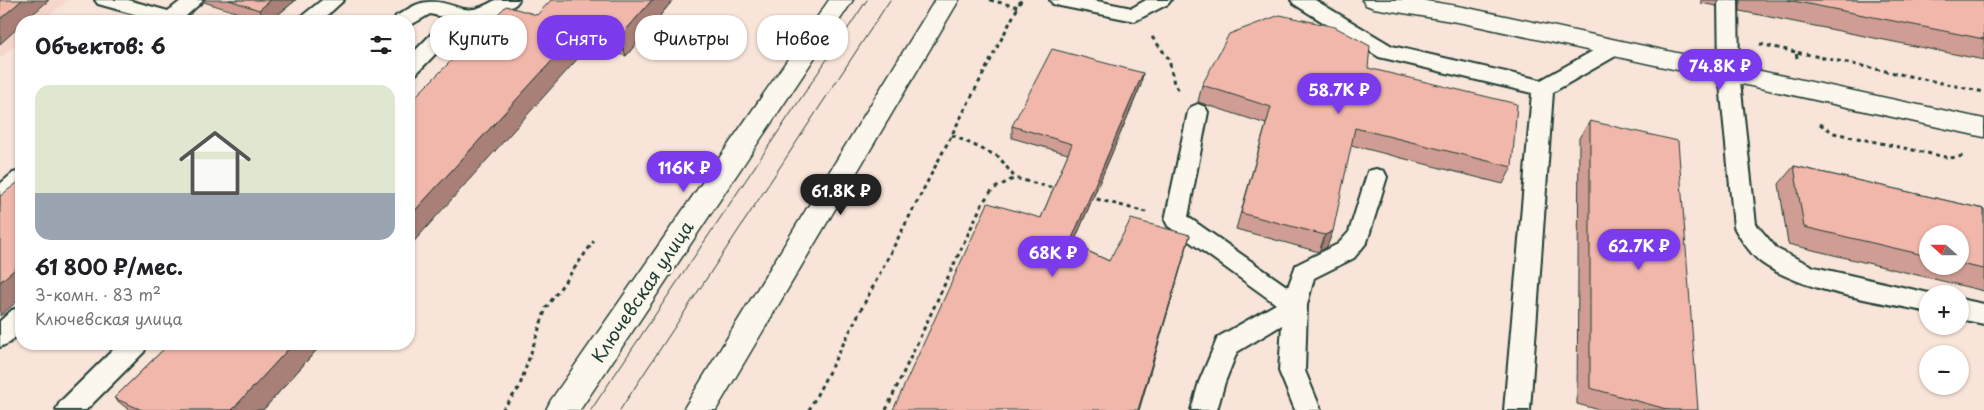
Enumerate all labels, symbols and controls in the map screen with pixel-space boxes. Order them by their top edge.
chip: Купить [430,15,527,60]
chip: Снять [537,15,625,60]
chip: Фильтры [635,15,747,60]
chip: Новое [757,15,848,60]
text: Объектов: 6 [35,29,166,61]
icon: filters [367,31,395,59]
pin: 74.8K ₽ [1674,48,1766,91]
text: 74.8K ₽ [1689,53,1751,77]
pin: 58.7K ₽ [1293,72,1385,115]
text: 58.7K ₽ [1308,77,1370,101]
icon: home [170,118,260,208]
pin: 116K ₽ [643,150,725,193]
text: 116K ₽ [658,155,710,179]
pin: 61.8K ₽ [795,174,887,216]
text: 61.8K ₽ [811,178,871,202]
street label: Ключевская улица [584,214,700,368]
north arrow [1919,225,1969,275]
map controls [1919,225,1969,395]
pin: 62.7K ₽ [1593,228,1685,271]
text: 62.7K ₽ [1608,233,1670,257]
pin: 68K ₽ [1018,236,1088,278]
text: 68K ₽ [1029,240,1077,264]
text: 61 800 ₽/мес. [35,250,183,282]
text: 3-комн. · 83 m² [35,282,161,306]
button: + [1919,285,1969,335]
text: Ключевская улица [35,306,183,330]
button: − [1919,345,1969,395]

